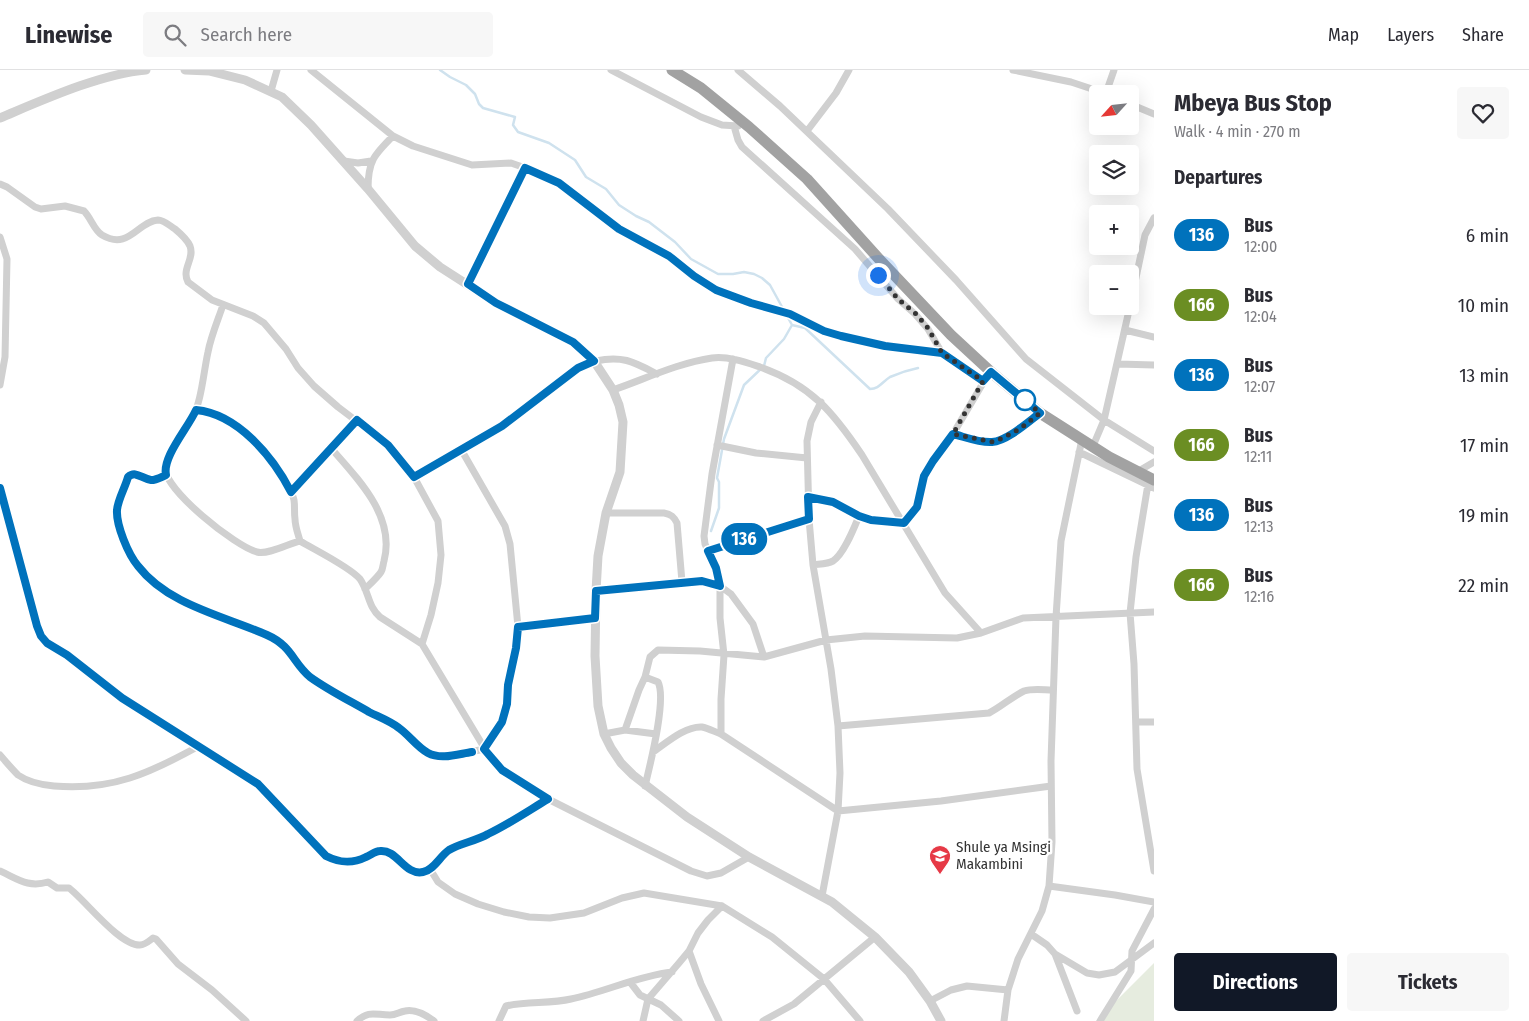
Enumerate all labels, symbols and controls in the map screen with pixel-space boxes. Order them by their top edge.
search box [143,12,493,57]
text: Linewise [25,21,113,49]
icon: search [161,21,189,49]
text: Search here [201,23,292,46]
text: Map [1328,24,1359,46]
text: Layers [1387,24,1434,46]
text: Share [1462,24,1504,46]
north arrow [1089,85,1139,135]
map controls [1089,85,1139,315]
button: heart [1457,87,1509,139]
text: Mbeya Bus Stop [1174,89,1332,117]
text: Walk · 4 min · 270 m [1174,122,1301,141]
button: layers [1089,145,1139,195]
text: Departures [1174,166,1262,189]
button: + [1089,205,1139,255]
text: Bus [1244,214,1273,237]
text: 136 [1189,224,1214,246]
text: 6 min [1466,224,1509,247]
text: 12:00 [1244,237,1277,256]
your location [866,263,891,288]
button: − [1089,265,1139,315]
text: Bus [1244,284,1273,307]
text: 166 [1188,294,1215,316]
text: 10 min [1458,294,1509,317]
text: 12:04 [1244,307,1277,326]
text: Bus [1244,354,1273,377]
text: 136 [1189,364,1214,386]
text: 13 min [1459,364,1509,387]
text: 12:07 [1244,377,1275,396]
unlabelled marker [1014,389,1036,411]
text: Bus [1244,424,1273,447]
text: 166 [1188,434,1215,456]
text: 17 min [1460,434,1509,457]
text: 12:11 [1244,447,1272,466]
text: Bus [1244,494,1273,517]
text: 136 [1189,504,1214,526]
text: 19 min [1458,504,1509,527]
text: 12:13 [1244,517,1274,536]
line badge: 136 [715,523,773,555]
text: 136 [731,528,757,550]
text: Bus [1244,564,1273,587]
text: 166 [1188,574,1215,596]
text: 22 min [1458,574,1509,597]
text: 12:16 [1244,587,1274,606]
place label: Shule ya Msingi Makambini [956,838,1051,873]
school or university icon: Shule ya Msingi Makambini [928,844,952,875]
button: Directions [1174,953,1337,1011]
button: Tickets [1347,953,1509,1011]

